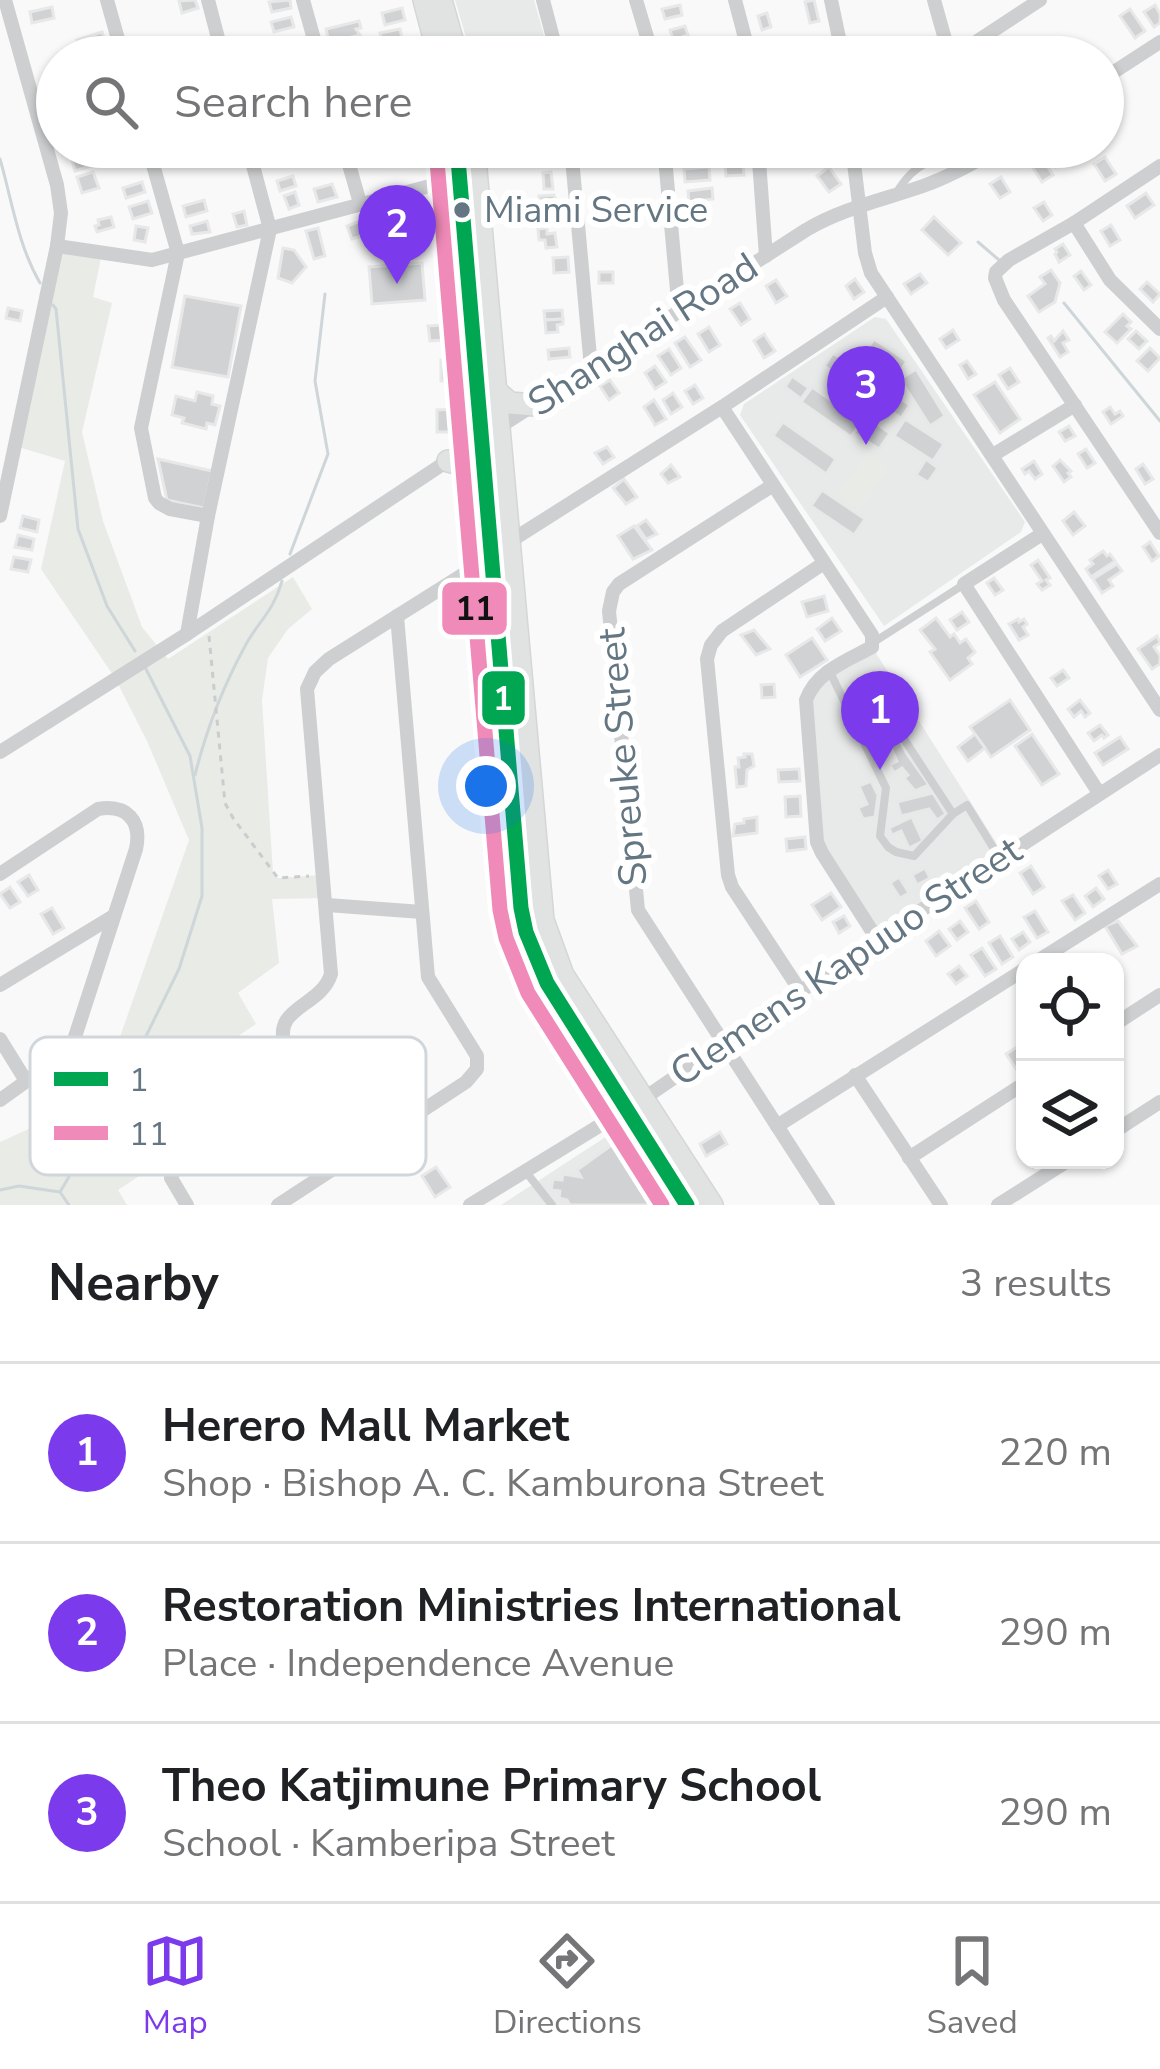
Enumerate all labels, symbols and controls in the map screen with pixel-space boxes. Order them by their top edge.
search box [36,36,1124,168]
icon: search [78,69,144,135]
text: Search here [174,72,413,133]
pin: 2 [358,185,436,284]
place label: Miami Service [484,186,708,235]
marker: Miami Service [451,199,473,221]
street label: Shanghai Road [518,241,768,429]
pin: 3 [827,346,905,445]
line badge: 11 [440,580,509,637]
text: 11 [455,587,495,632]
street label: Spreuke Street [585,625,661,888]
line badge: 1 [480,669,527,727]
pin: 1 [841,671,919,770]
text: 1 [493,677,513,722]
your location [456,756,516,816]
street label: Clemens Kapuuo Street [660,824,1032,1099]
map controls [1016,953,1124,1169]
button: locate [1016,953,1124,1061]
legend [30,1037,426,1175]
text: 1 [129,1058,149,1103]
button: layers [1016,1061,1124,1169]
text: 11 [129,1112,169,1157]
text: Nearby [48,1248,219,1318]
text: 3 results [960,1257,1112,1310]
text: Herero Mall Market [162,1396,569,1457]
text: 1 [75,1426,99,1479]
text: 220 m [998,1426,1112,1479]
text: Shop · Bishop A. C. Kamburona Street [162,1457,824,1510]
text: Restoration Ministries International [162,1576,901,1637]
text: 2 [75,1606,99,1659]
text: 290 m [998,1606,1112,1659]
text: Place · Independence Avenue [162,1637,674,1690]
text: Theo Katjimune Primary School [162,1756,821,1817]
text: 3 [75,1786,99,1839]
text: 290 m [998,1786,1112,1839]
text: School · Kamberipa Street [162,1817,615,1870]
tab: Map [142,1928,208,2045]
tab: Directions [493,1928,642,2045]
tab: Saved [926,1928,1018,2045]

